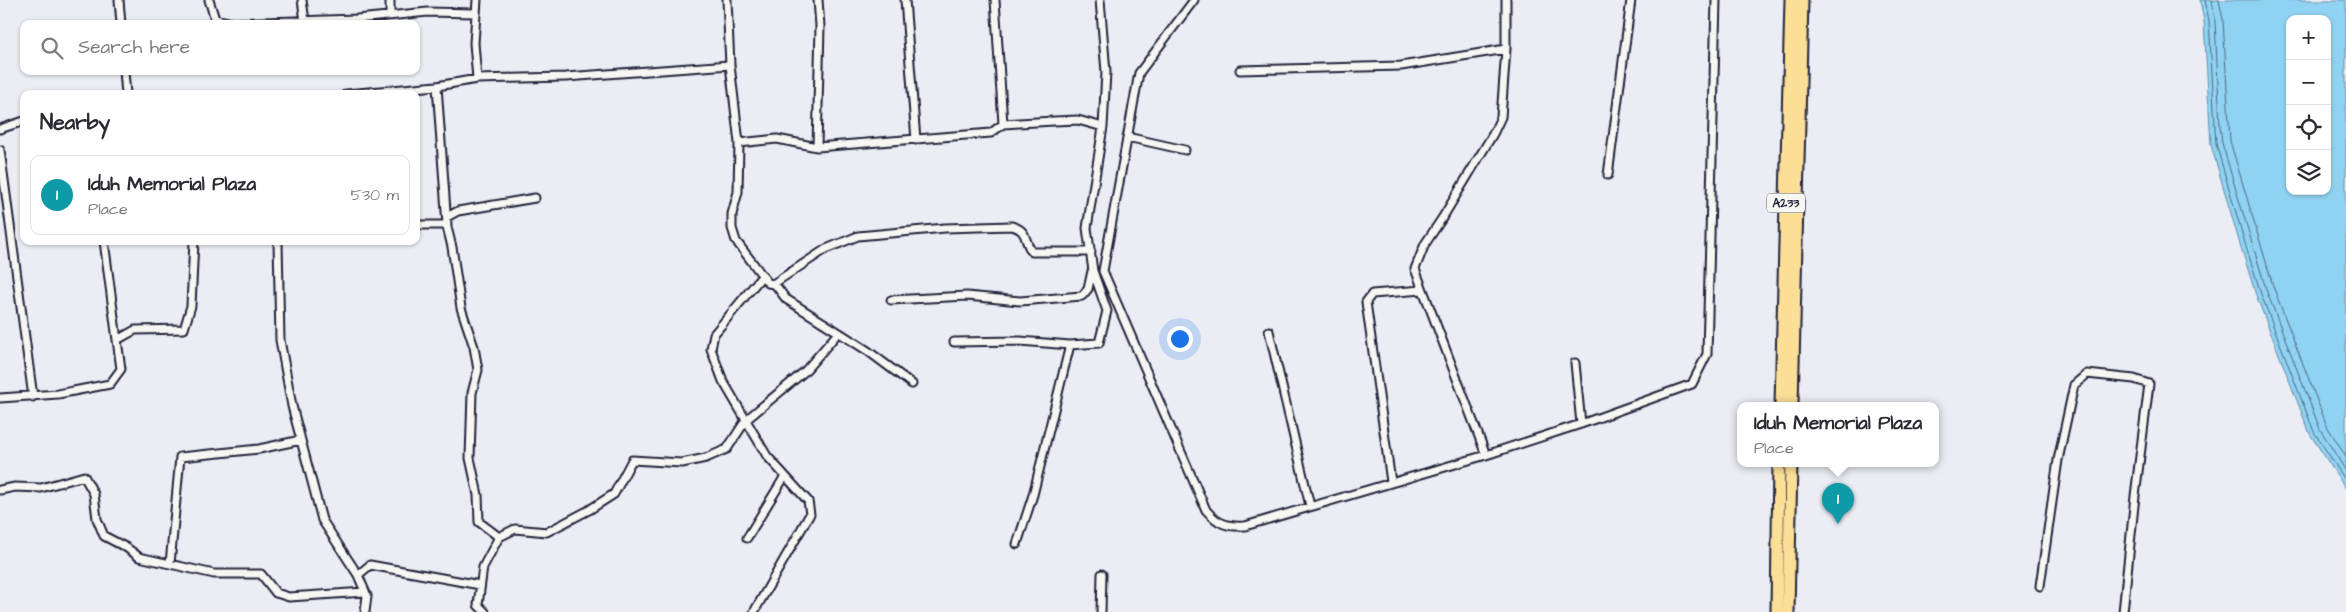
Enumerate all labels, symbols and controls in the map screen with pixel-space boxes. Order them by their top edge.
map controls [2286,15,2331,195]
button: + [2286,15,2331,60]
search box [20,20,420,75]
icon: search [38,34,66,62]
text: Search here [78,34,190,61]
button: − [2286,60,2331,105]
button: locate [2286,105,2331,150]
text: Nearby [40,108,110,137]
button: layers [2286,150,2331,195]
text: Iduh Memorial Plaza [88,171,256,198]
text: 1 [56,184,58,206]
text: 530 m [351,184,399,206]
road number: A233 [1767,194,1805,212]
text: Place [88,198,128,220]
your location [1167,326,1193,352]
popup [1737,402,1939,467]
text: Iduh Memorial Plaza [1754,410,1922,437]
text: Place [1754,437,1794,459]
pin: 1 [1822,483,1854,524]

